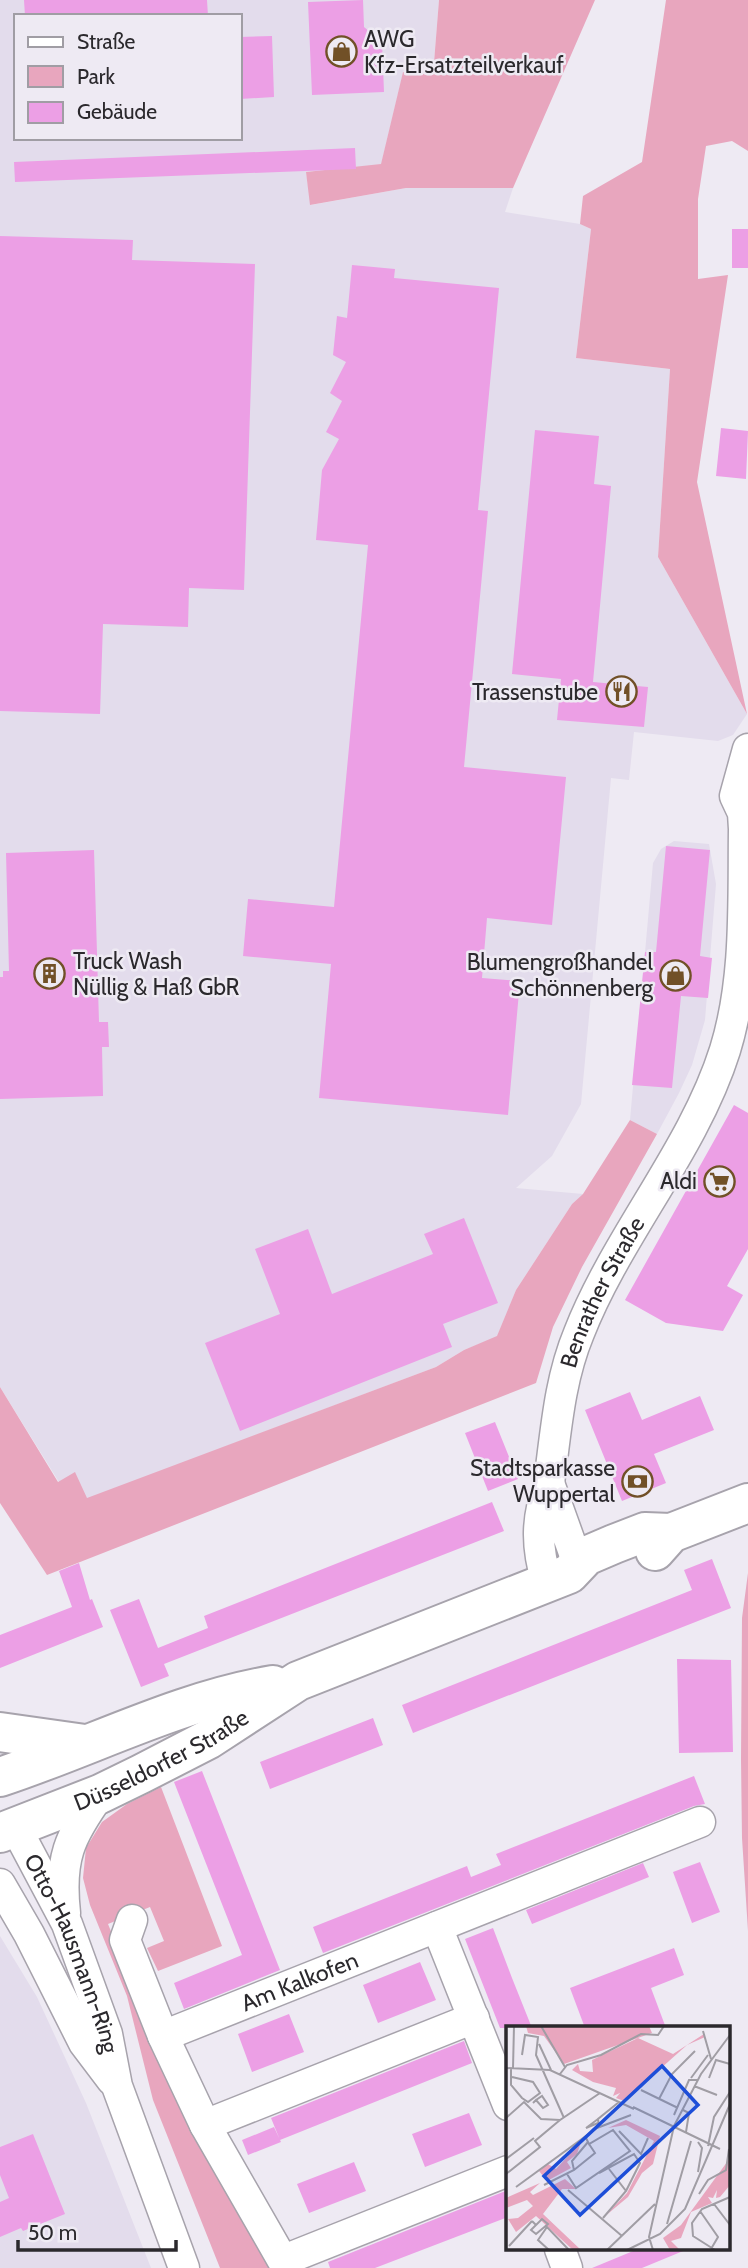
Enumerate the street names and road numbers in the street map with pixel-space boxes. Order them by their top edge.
street label: Benrather Straße [554,1211,651,1371]
street label: Düsseldorfer Straße [70,1703,254,1817]
street label: Otto-Hausmann-Ring [18,1849,124,2056]
street label: Am Kalkofen [237,1946,362,2017]

